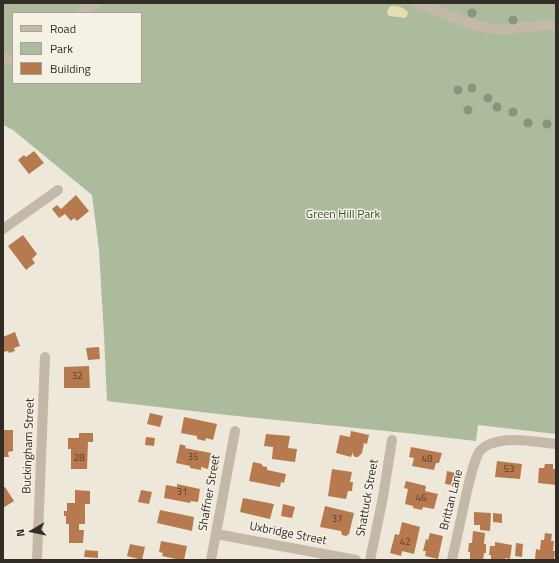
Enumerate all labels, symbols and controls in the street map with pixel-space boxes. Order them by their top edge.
legend [12,12,142,84]
text: Road [50,19,76,38]
text: Park [50,39,73,58]
text: Building [50,59,91,78]
park label: Green Hill Park [306,208,380,222]
house number: 32 [71,371,83,383]
street label: Buckingham Street [20,398,38,494]
house number: 35 [187,452,199,464]
house number: 28 [73,453,85,465]
street label: Shaffner Street [196,454,224,532]
house number: 48 [421,454,433,466]
street label: Shattuck Street [354,458,382,538]
house number: 53 [503,464,515,476]
street label: Brittan Lane [438,468,466,532]
house number: 31 [176,487,188,499]
house number: 46 [415,493,427,505]
north arrow [12,511,52,551]
house number: 37 [331,514,343,526]
street label: Uxbridge Street [248,519,328,549]
text: N [12,528,29,538]
house number: 42 [399,537,411,549]

